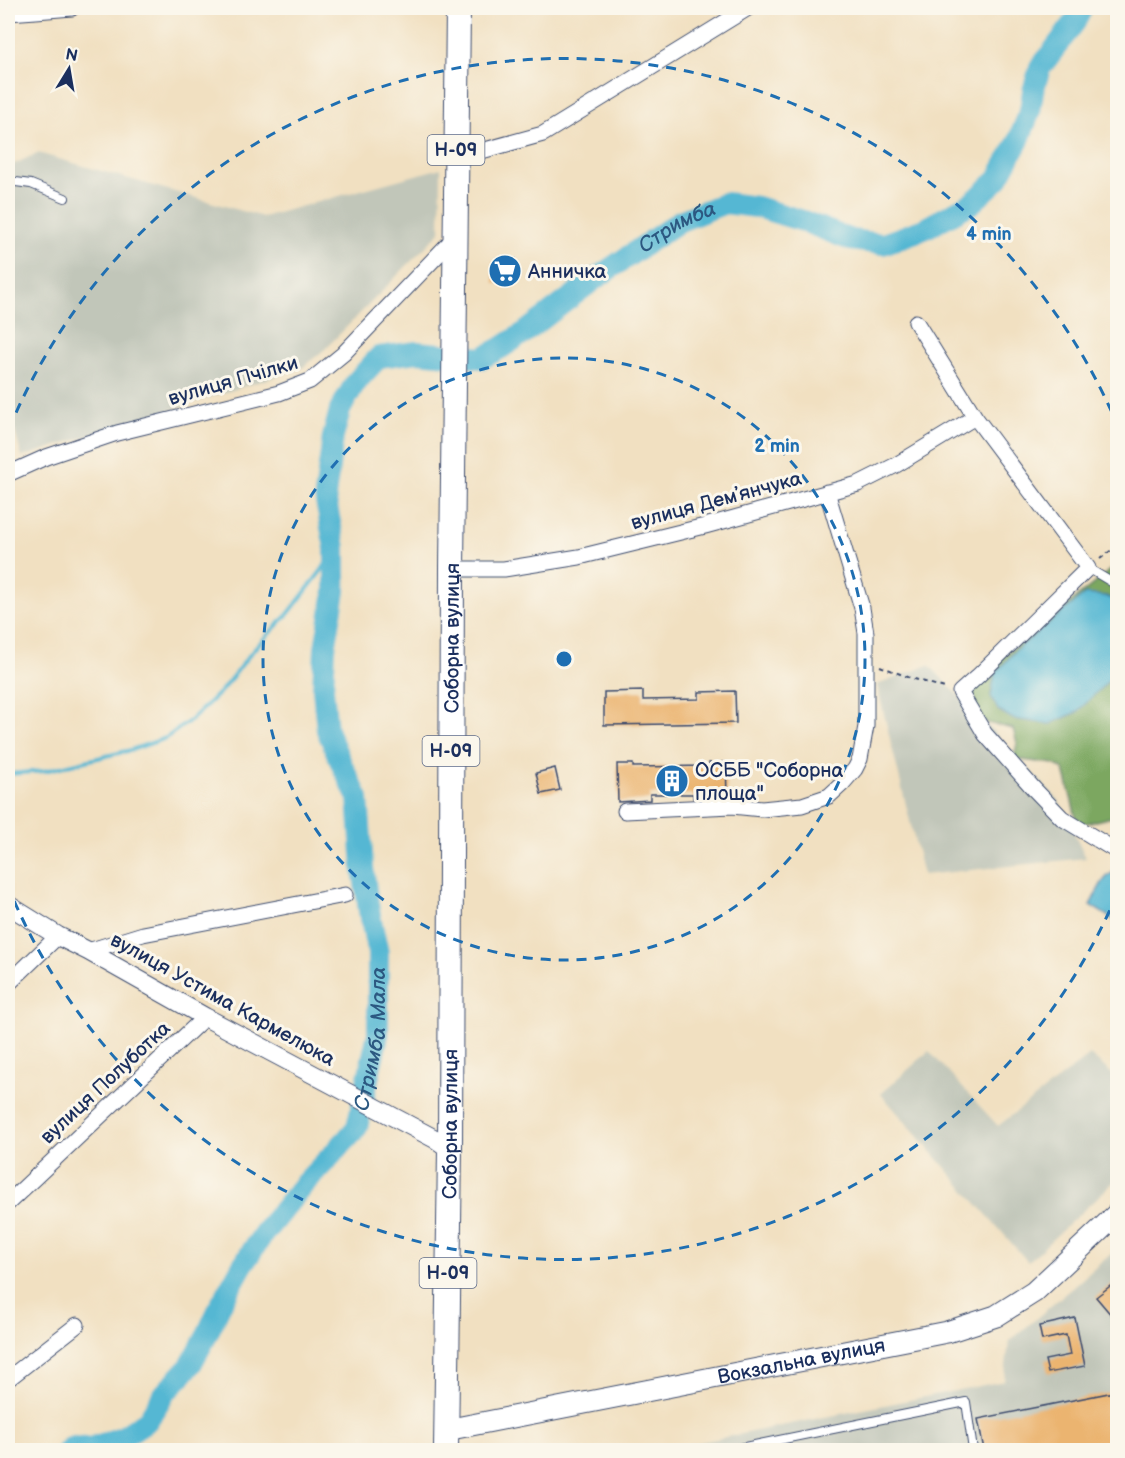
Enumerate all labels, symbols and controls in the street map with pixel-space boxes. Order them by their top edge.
north arrow [39,39,99,99]
text: N [64,45,79,66]
road number: Н-09 [428,135,484,165]
water label: Стримба [634,196,720,259]
text: 4 min [966,224,1012,245]
supermarket icon: Анничка [487,253,523,289]
place label: Анничка [527,260,607,284]
street label: вулиця Пчілки [166,351,301,411]
text: 2 min [754,436,800,457]
street label: вулиця Демʼянчука [628,467,804,535]
street label: Соборна вулиця [441,563,465,713]
centre of rings [554,649,574,669]
road number: Н-09 [422,736,480,766]
place label: ОСББ "Соборна площа" [695,759,843,806]
building icon: ОСББ "Соборна площа" [654,763,690,799]
street label: вулиця Устима Кармелюка [106,928,339,1072]
water label: Стримба Мала [349,967,391,1113]
street label: вулиця Полуботка [36,1016,176,1149]
street label: Соборна вулиця [438,1049,463,1199]
road number: Н-09 [420,1258,476,1288]
street label: Вокзальна вулиця [716,1333,887,1390]

